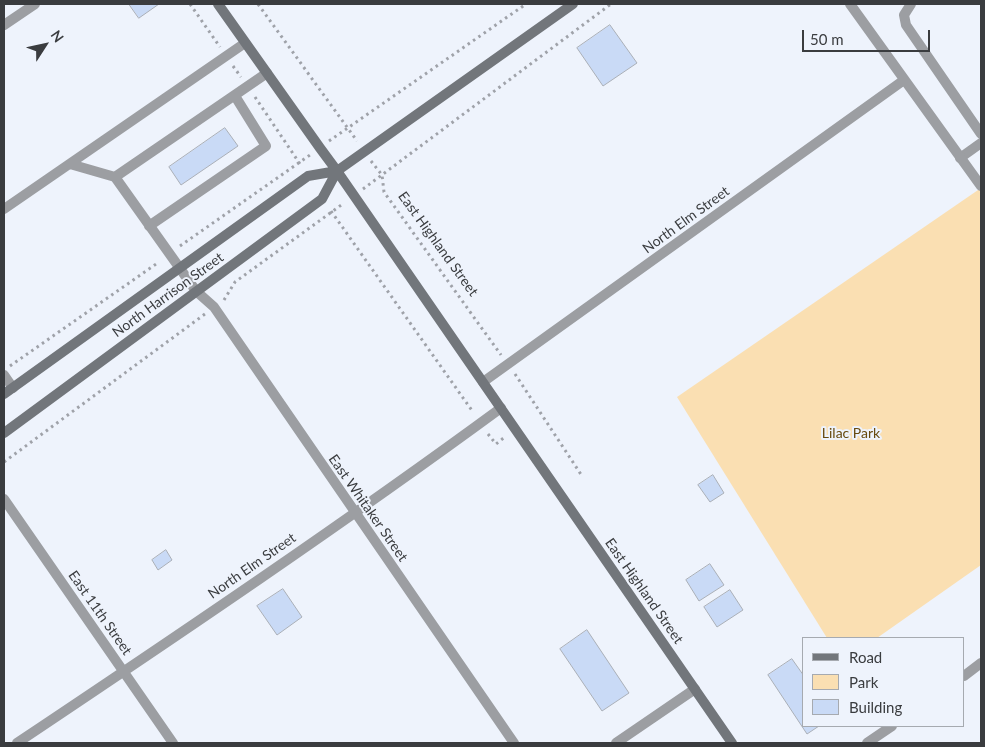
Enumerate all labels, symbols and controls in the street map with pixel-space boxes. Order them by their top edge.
north arrow [20,20,70,70]
scale bar [805,20,932,52]
text: N [48,27,68,45]
text: 50 m [810,30,844,48]
street label: North Elm Street [639,183,733,257]
street label: East Highland Street [394,188,482,300]
street label: North Harrison Street [109,249,227,341]
park label: Lilac Park [822,425,880,441]
street label: East Whitaker Street [325,451,411,565]
street label: North Elm Street [205,530,299,602]
street label: East Highland Street [601,535,687,647]
street label: East 11th Street [65,568,135,658]
legend [802,637,965,727]
text: Road [849,648,882,666]
text: Park [849,673,878,691]
text: Building [849,698,902,716]

